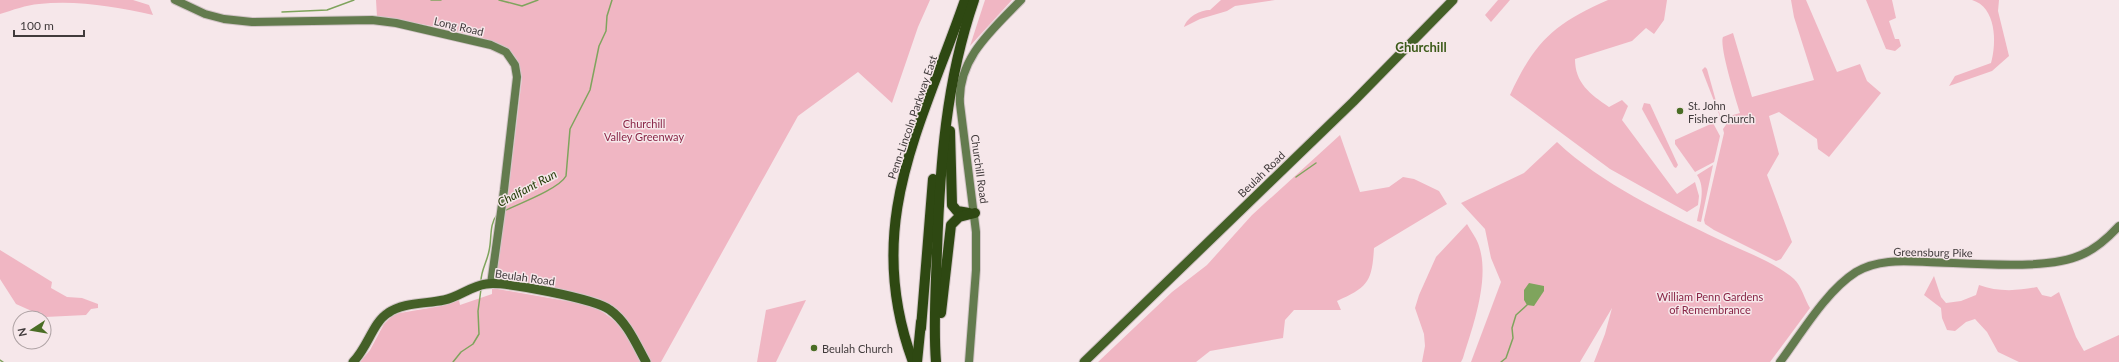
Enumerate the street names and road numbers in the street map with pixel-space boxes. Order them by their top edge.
street label: Long Road [433,14,485,38]
street label: Penn-Lincoln Parkway East [885,53,939,181]
street label: Churchill Road [969,134,991,204]
street label: Beulah Road [1235,148,1287,200]
street label: Greensburg Pike [1893,245,1973,259]
street label: Beulah Road [494,266,556,288]

